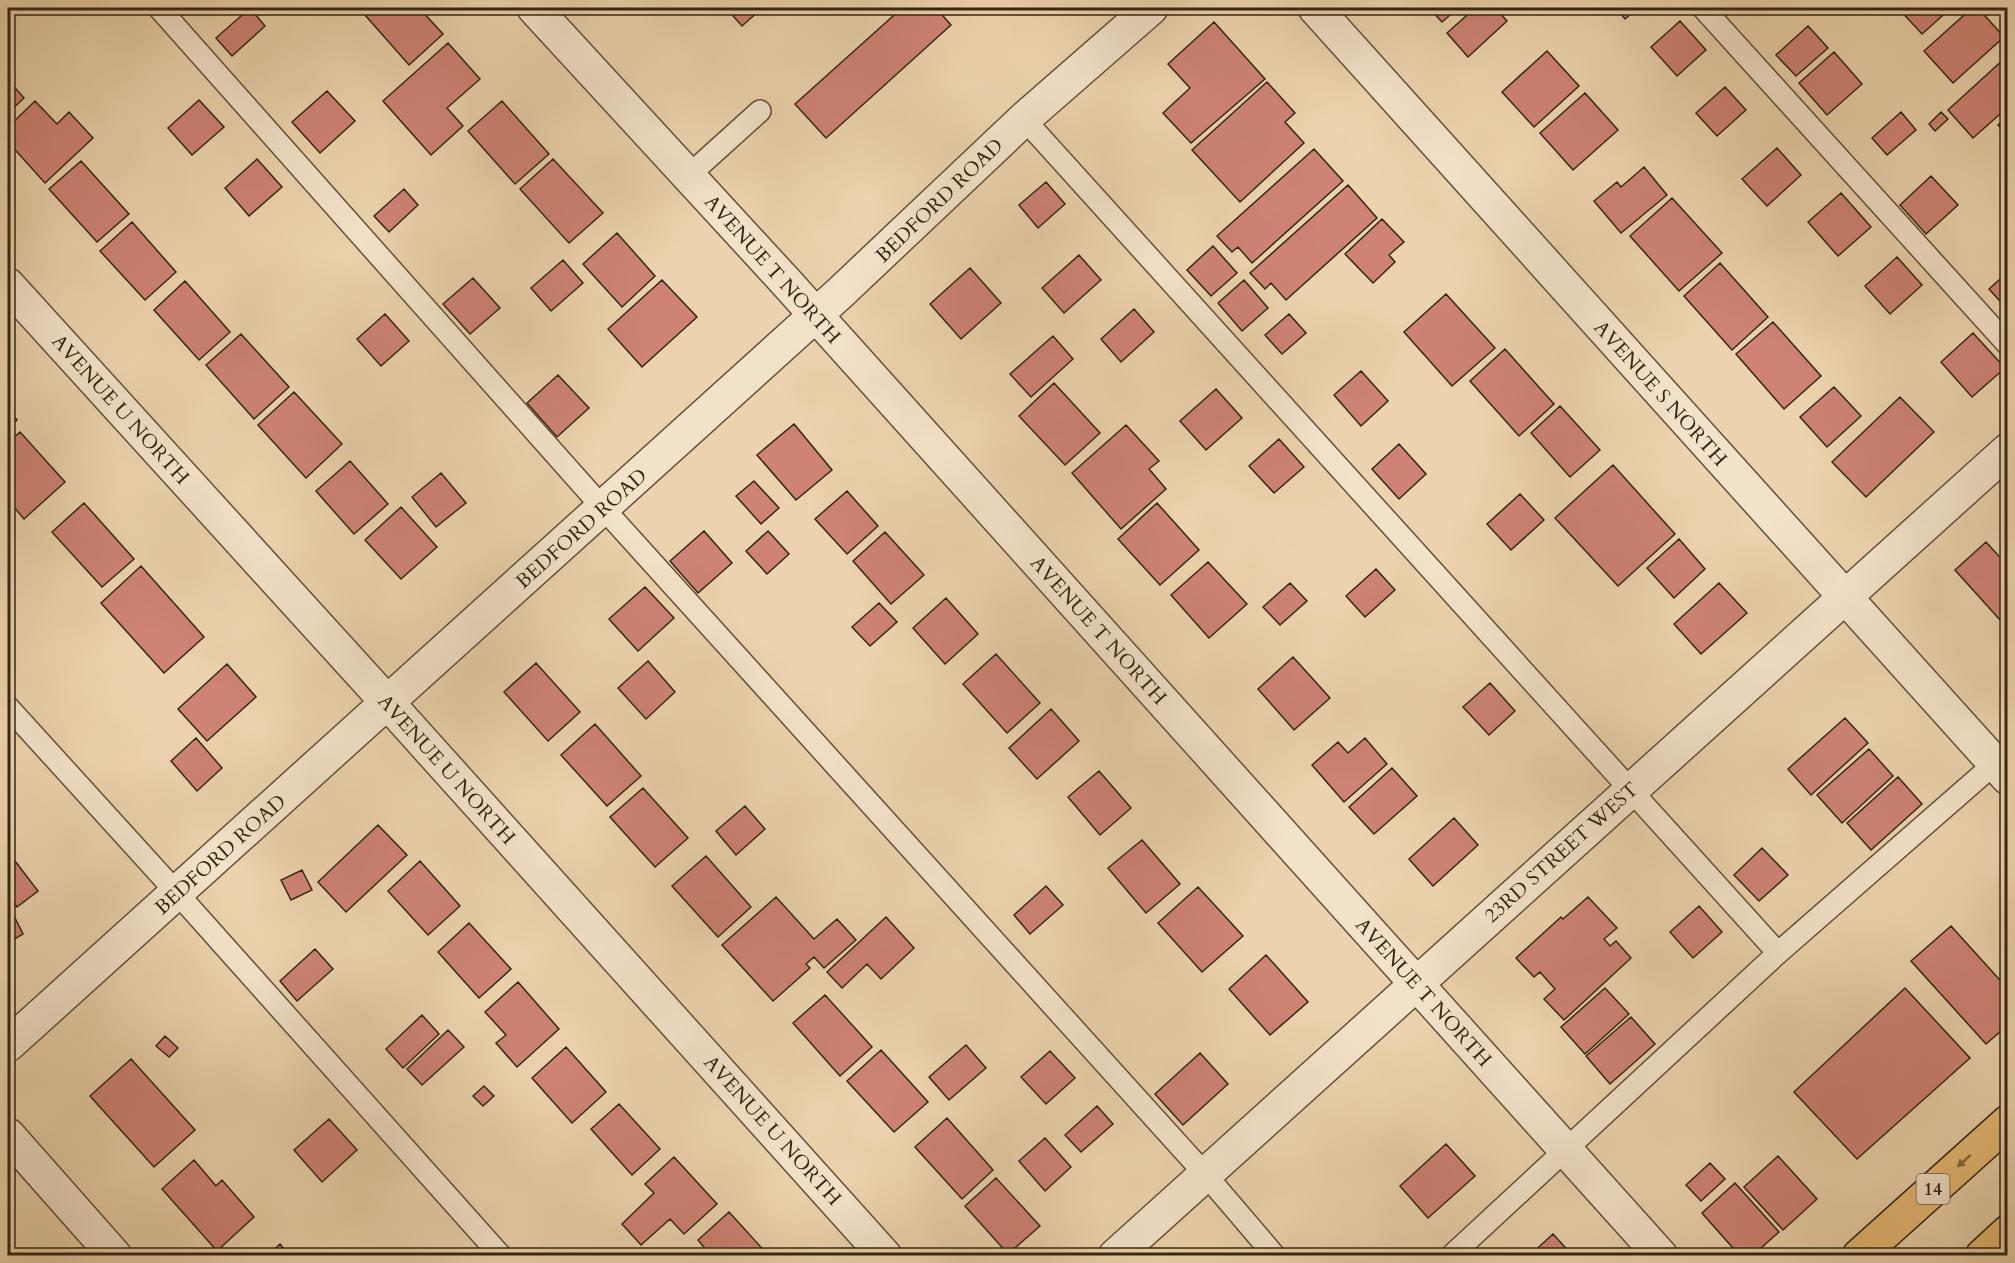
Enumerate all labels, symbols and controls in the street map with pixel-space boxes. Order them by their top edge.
street label: BEDFORD ROAD [870,132,1009,268]
street label: AVENUE T NORTH [698,189,847,350]
street label: AVENUE S NORTH [1588,315,1734,472]
street label: AVENUE U NORTH [46,328,196,491]
street label: BEDFORD ROAD [510,462,653,595]
street label: AVENUE T NORTH [1024,550,1173,711]
street label: AVENUE U NORTH [372,688,522,851]
street label: 23RD STREET WEST [1479,776,1644,929]
street label: BEDFORD ROAD [149,788,292,921]
street label: AVENUE T NORTH [1349,912,1498,1073]
street label: AVENUE U NORTH [698,1049,848,1212]
one-way arrow [1957,1154,1972,1167]
road number: 14 [1916,1174,1950,1204]

